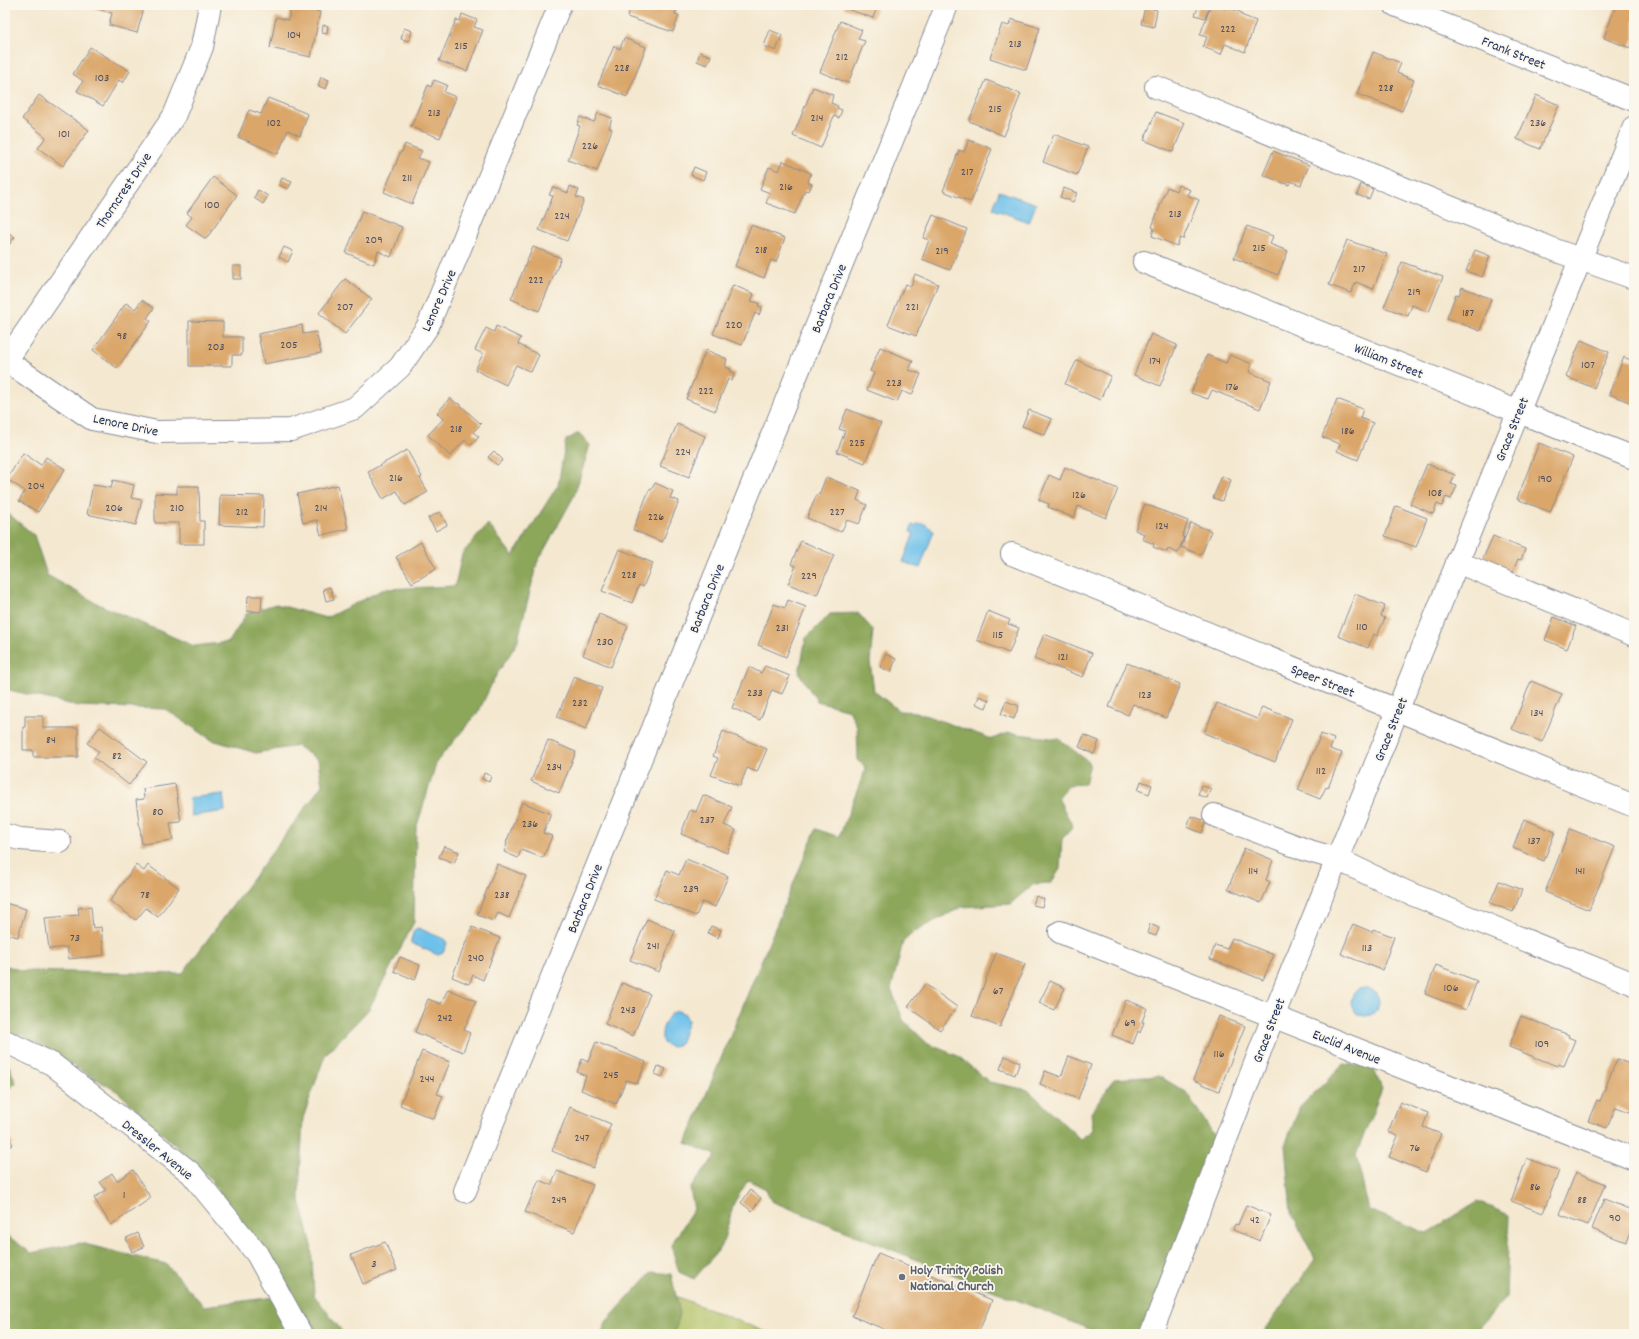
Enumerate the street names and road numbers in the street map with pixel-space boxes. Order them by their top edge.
street label: Frank Street [1478,32,1548,76]
street label: Thorncrest Drive [92,149,158,233]
street label: Barbara Drive [807,261,853,336]
street label: Lenore Drive [417,267,462,335]
street label: William Street [1351,339,1426,385]
street label: Grace Street [1491,395,1535,465]
street label: Lenore Drive [91,409,160,443]
street label: Barbara Drive [685,561,731,636]
street label: Speer Street [1287,660,1357,704]
street label: Grace Street [1370,695,1414,765]
street label: Barbara Drive [563,861,609,936]
street label: Grace Street [1248,995,1291,1066]
street label: Euclid Avenue [1309,1025,1383,1071]
street label: Dressler Avenue [117,1116,197,1186]

